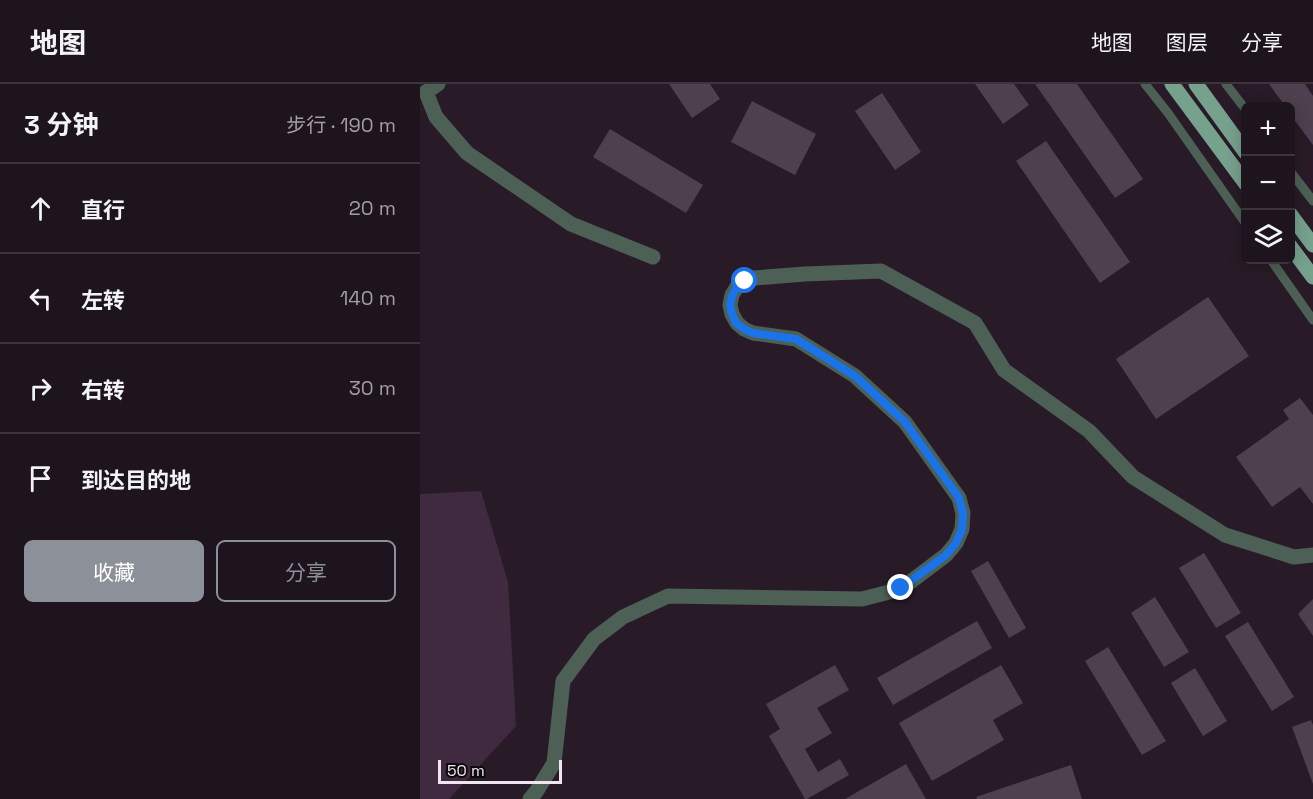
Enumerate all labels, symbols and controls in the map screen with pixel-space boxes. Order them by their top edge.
text: 地图 [30,25,86,61]
text: 地图 [1091,29,1133,56]
text: 图层 [1166,29,1208,56]
text: 分享 [1241,29,1283,56]
map controls [1241,102,1295,264]
button: + [1241,102,1295,156]
text: 3 分钟 [24,108,98,142]
text: 步行 · 190 m [286,112,396,138]
button: − [1241,156,1295,210]
icon: ahead [24,192,57,225]
text: 20 m [349,195,396,221]
text: 直行 [81,196,125,224]
button: layers [1241,210,1295,264]
route start [731,267,757,293]
icon: left [24,282,57,315]
text: 140 m [340,285,396,311]
text: 左转 [81,286,125,314]
icon: right [24,372,57,405]
text: 30 m [349,375,396,401]
text: 右转 [81,376,125,404]
icon: arrive [24,462,57,495]
text: 到达目的地 [81,466,191,494]
button: 收藏 [24,540,204,602]
button: 分享 [216,540,396,602]
route end [887,574,913,600]
scale bar [438,757,562,784]
text: 50 m [447,760,485,781]

